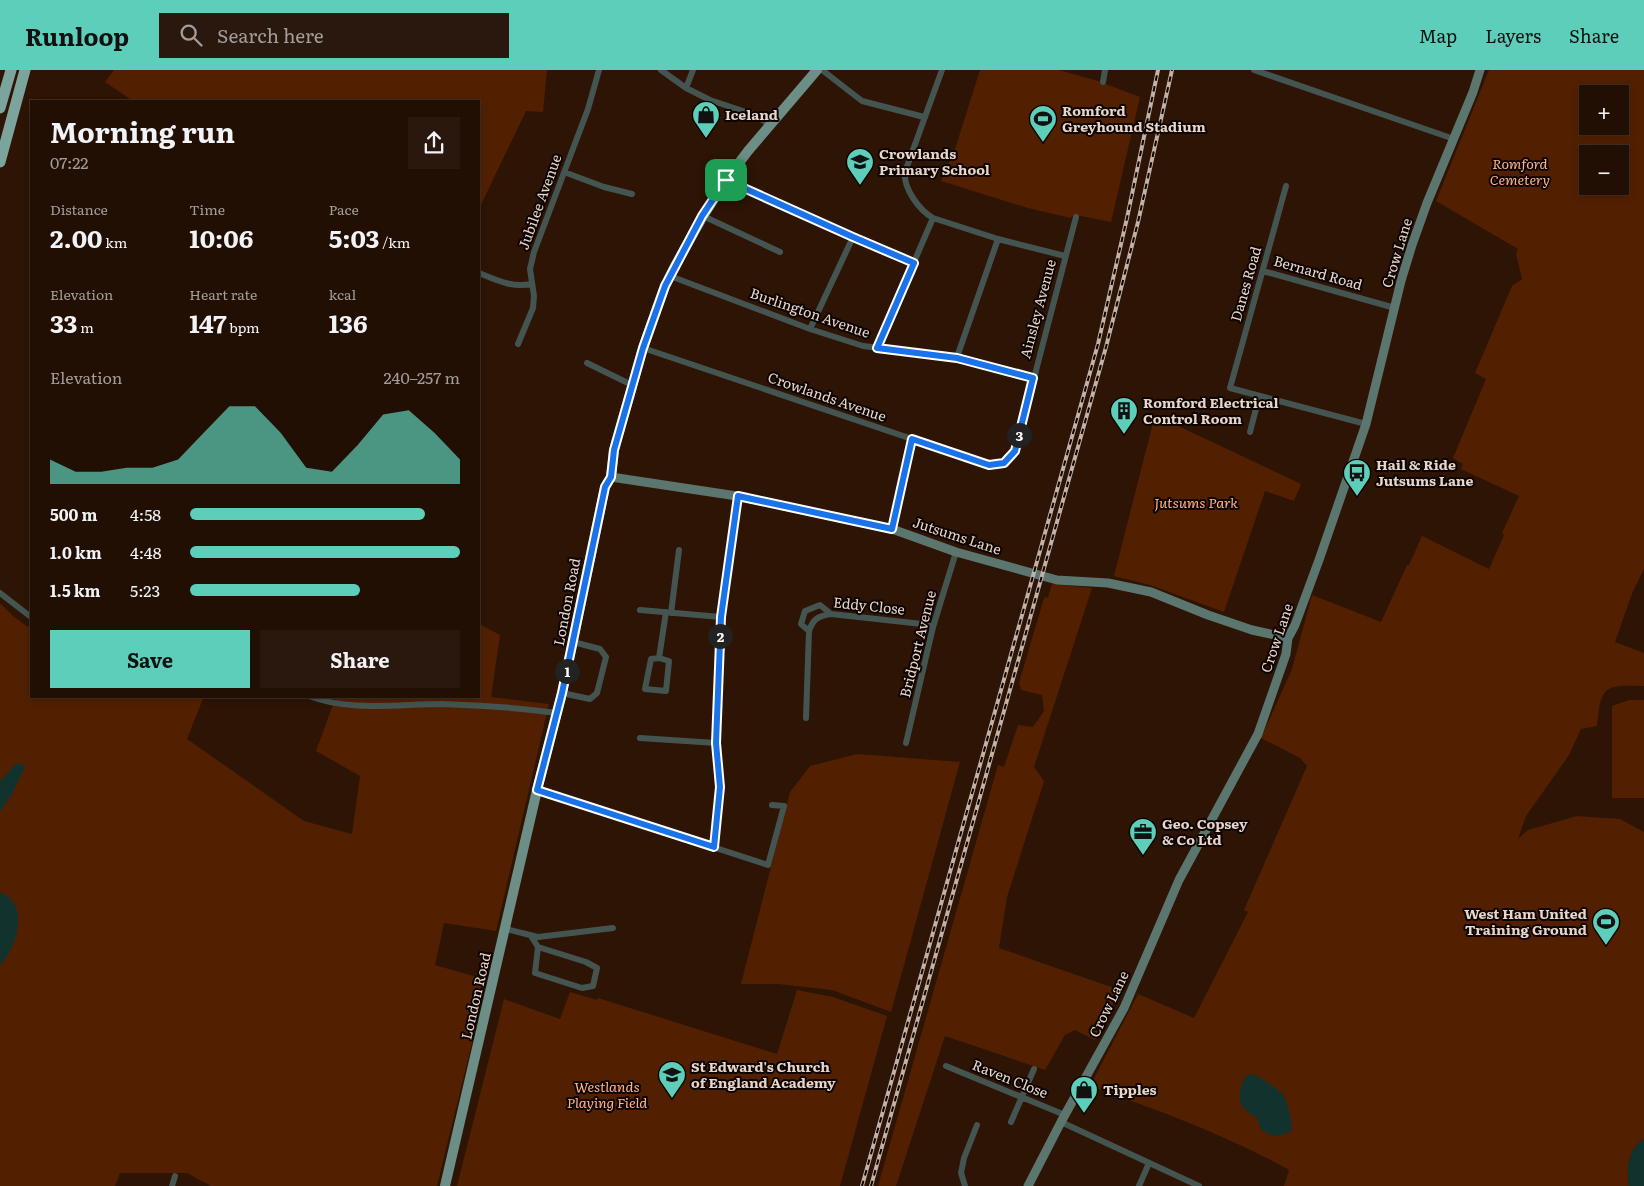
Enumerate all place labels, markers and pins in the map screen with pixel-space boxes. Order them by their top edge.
shop icon: Iceland [691,100,721,139]
place label: Romford Greyhound Stadium [1062,100,1206,136]
place label: Iceland [725,104,778,124]
sports icon: Romford Greyhound Stadium [1028,104,1058,143]
place label: Crowlands Primary School [879,143,990,179]
school or university icon: Crowlands Primary School [845,147,875,186]
pin [705,159,747,201]
place label: Romford Electrical Control Room [1143,392,1279,428]
building icon: Romford Electrical Control Room [1109,396,1139,435]
pin: 3 [1006,422,1032,448]
place label: Hail & Ride Jutsums Lane [1376,454,1474,490]
bus stop icon: Hail & Ride Jutsums Lane [1342,458,1372,497]
pin: 2 [708,624,732,648]
pin: 1 [554,658,580,684]
place label: Geo. Copsey & Co Ltd [1162,813,1248,849]
office icon: Geo. Copsey & Co Ltd [1128,817,1158,856]
place label: West Ham United Training Ground [1464,903,1587,939]
sports icon: West Ham United Training Ground [1591,907,1621,946]
place label: St Edward's Church of England Academy [691,1056,836,1092]
school or university icon: St Edward's Church of England Academy [657,1060,687,1099]
shop icon: Tipples [1069,1075,1099,1114]
place label: Tipples [1103,1079,1157,1099]

